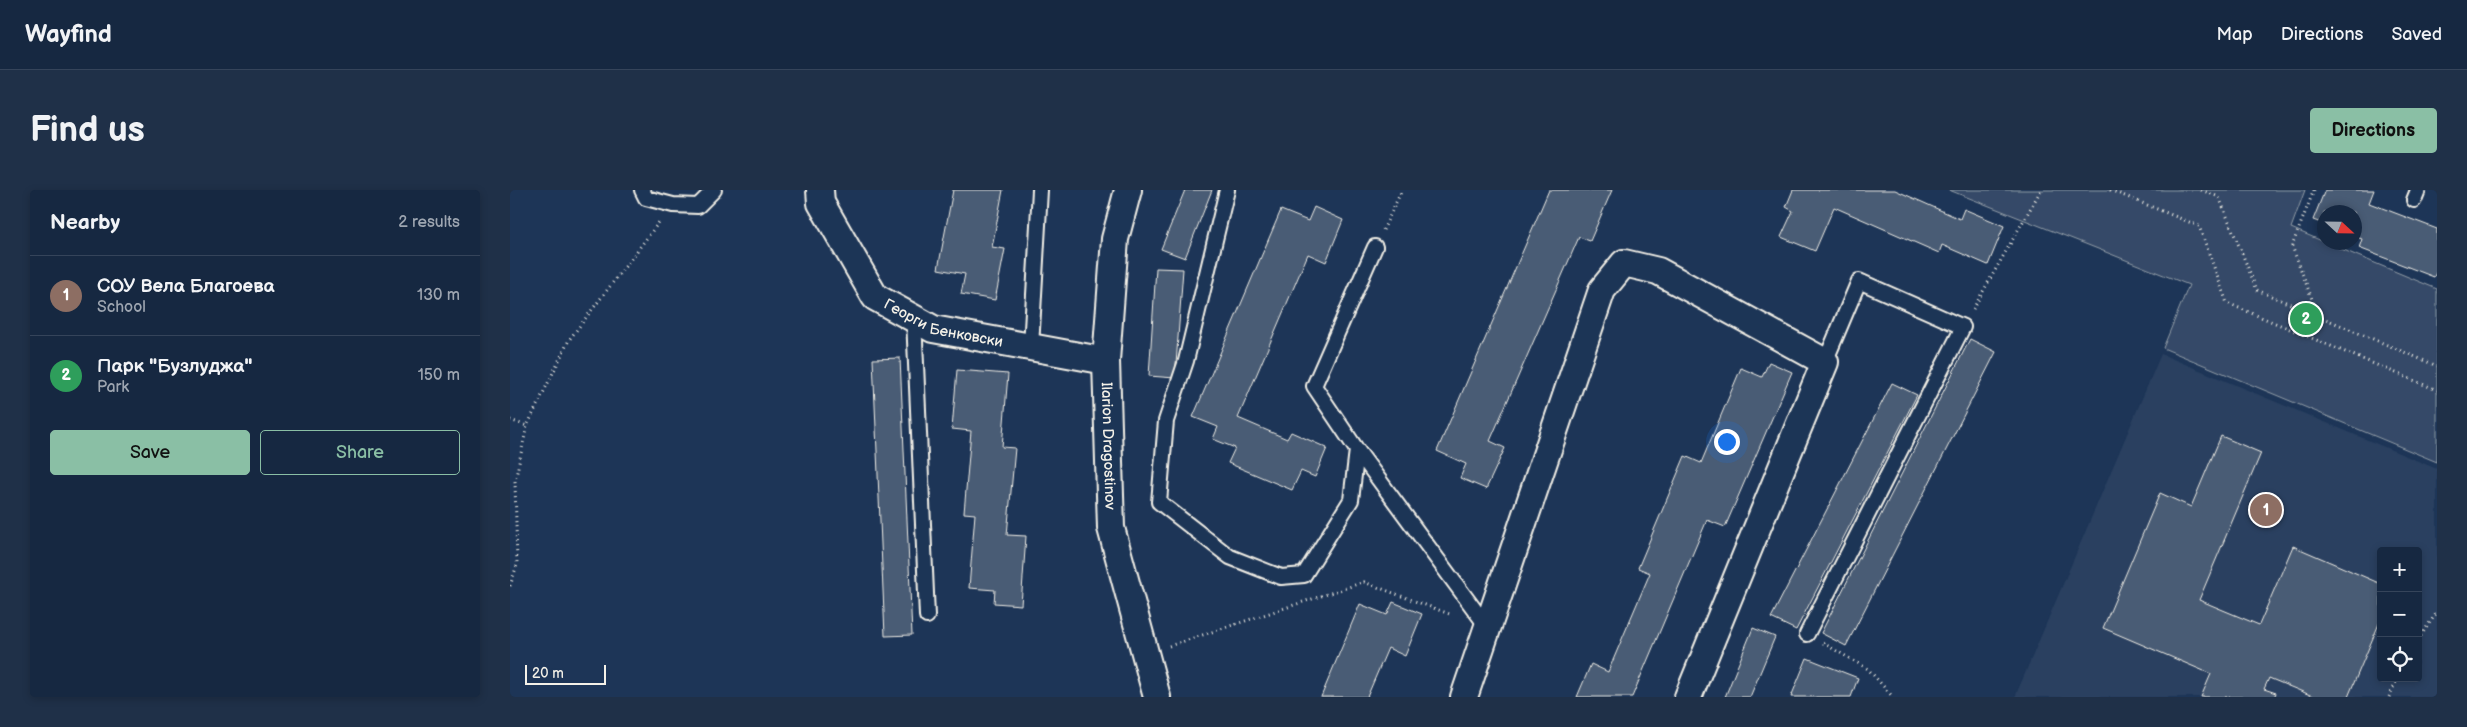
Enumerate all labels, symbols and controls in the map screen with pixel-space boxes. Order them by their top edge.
text: Wayfind [25,20,112,49]
text: Map [2217,24,2253,45]
text: Directions [2281,24,2363,45]
text: Saved [2391,24,2442,45]
button: Directions [2310,108,2437,153]
text: Find us [30,109,145,152]
north arrow [2317,205,2362,250]
text: Nearby [50,210,120,235]
text: 2 results [398,213,460,232]
text: СОУ Вела Благоева [97,275,275,298]
text: 1 [63,286,69,305]
text: 130 m [417,286,460,305]
street label: Георги Бенковски [881,294,1005,351]
text: School [97,298,146,317]
pin: 2 [2290,300,2322,338]
text: Парк "Бузлуджа" [97,355,252,378]
text: 2 [61,366,71,385]
text: 150 m [418,366,460,385]
text: Park [97,378,129,397]
street label: Ilarion Dragostinov [1097,382,1120,511]
your location [1714,429,1740,455]
button: Save [50,430,250,475]
button: Share [260,430,460,475]
pin: 1 [2250,491,2282,529]
map controls [2377,547,2422,682]
button: + [2377,547,2422,592]
button: − [2377,592,2422,637]
button: locate [2377,637,2422,682]
scale bar [525,662,606,685]
text: 20 m [532,665,564,682]

